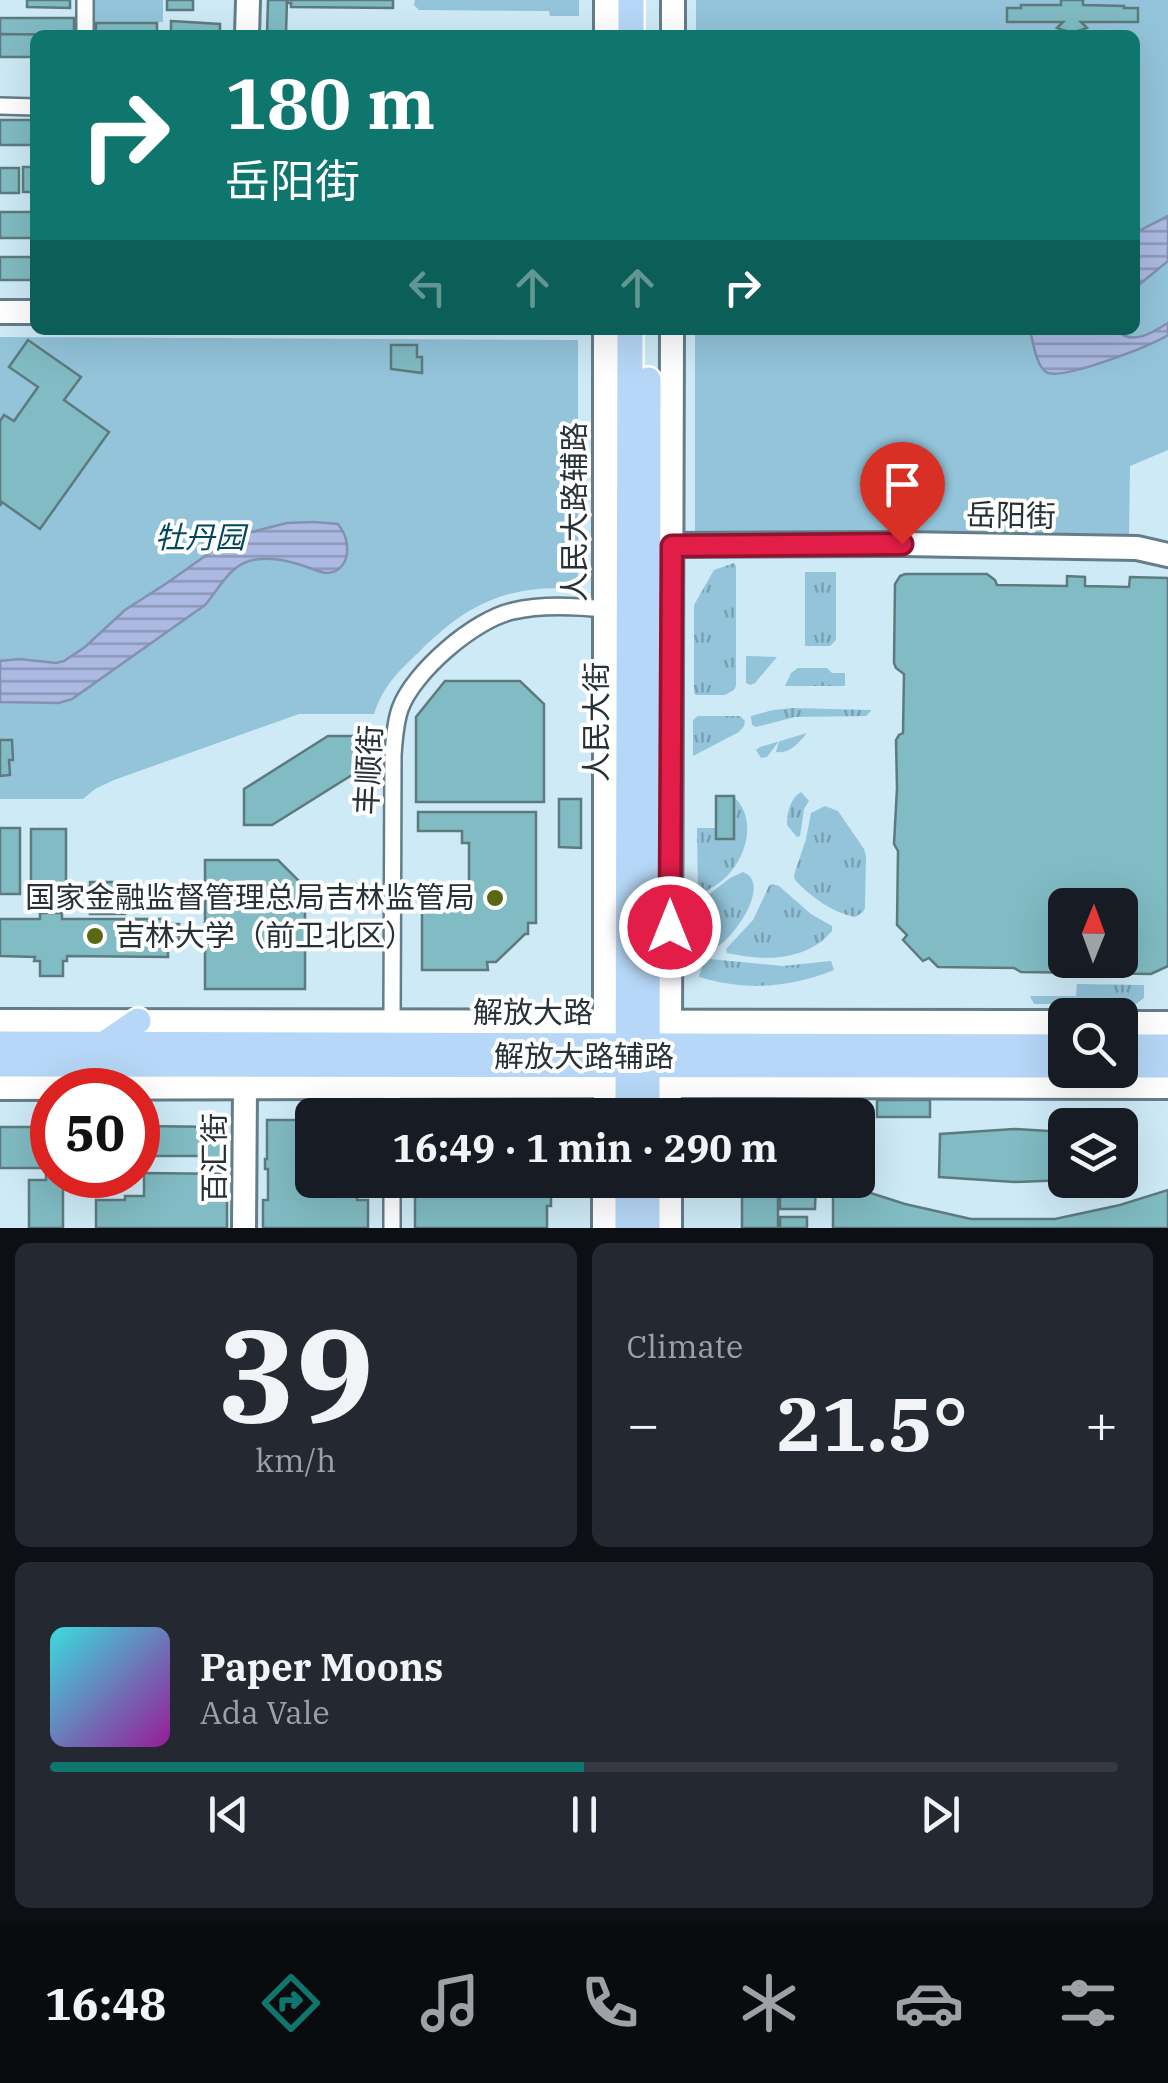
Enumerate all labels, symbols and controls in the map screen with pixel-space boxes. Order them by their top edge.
text: 180 m [225,57,435,148]
icon: right [60,70,190,200]
text: 岳阳街 [225,151,360,209]
icon: left [400,260,455,315]
icon: ahead [505,260,560,315]
icon: ahead [610,260,665,315]
icon: right [715,260,770,315]
street label: 人民大路辅路 [554,422,593,602]
pin [860,442,945,545]
icon: arrive [875,457,930,512]
street label: 岳阳街 [966,494,1056,535]
park label: 牡丹园 [155,517,249,556]
street label: 人民大街 [576,662,615,782]
street label: 丰顺街 [346,724,389,816]
position arrow [618,875,722,979]
place label: 国家金融监督管理总局吉林监管局 [25,877,475,916]
marker: 国家金融监督管理总局吉林监管局 [484,887,506,909]
north arrow [1048,888,1138,978]
map controls [1048,888,1138,1198]
place label: 吉林大学（前卫北区） [115,915,415,954]
marker: 吉林大学（前卫北区） [84,925,106,947]
street label: 解放大路 [473,992,593,1031]
button: search [1048,998,1138,1088]
street label: 解放大路辅路 [494,1036,674,1075]
speed limit sign: 50 [30,1068,160,1198]
button: layers [1048,1108,1138,1198]
street label: 百汇街 [194,1113,233,1203]
text: 16:49 · 1 min · 290 m [392,1123,778,1172]
text: 39 [218,1289,374,1458]
text: Climate [627,1325,743,1367]
text: 21.5° [777,1374,968,1472]
text: − [627,1388,660,1459]
text: + [1085,1388,1118,1459]
text: km/h [255,1439,336,1481]
text: Paper Moons [200,1642,443,1691]
text: Ada Vale [200,1691,330,1733]
icon: previous [201,1787,256,1842]
icon: pause [557,1787,612,1842]
icon: next [913,1787,968,1842]
icon: directions [256,1968,326,2038]
icon: music [415,1968,485,2038]
icon: phone [575,1968,645,2038]
icon: climate [734,1968,804,2038]
icon: car [894,1968,964,2038]
icon: filters [1053,1968,1123,2038]
text: 16:48 [45,1974,166,2032]

